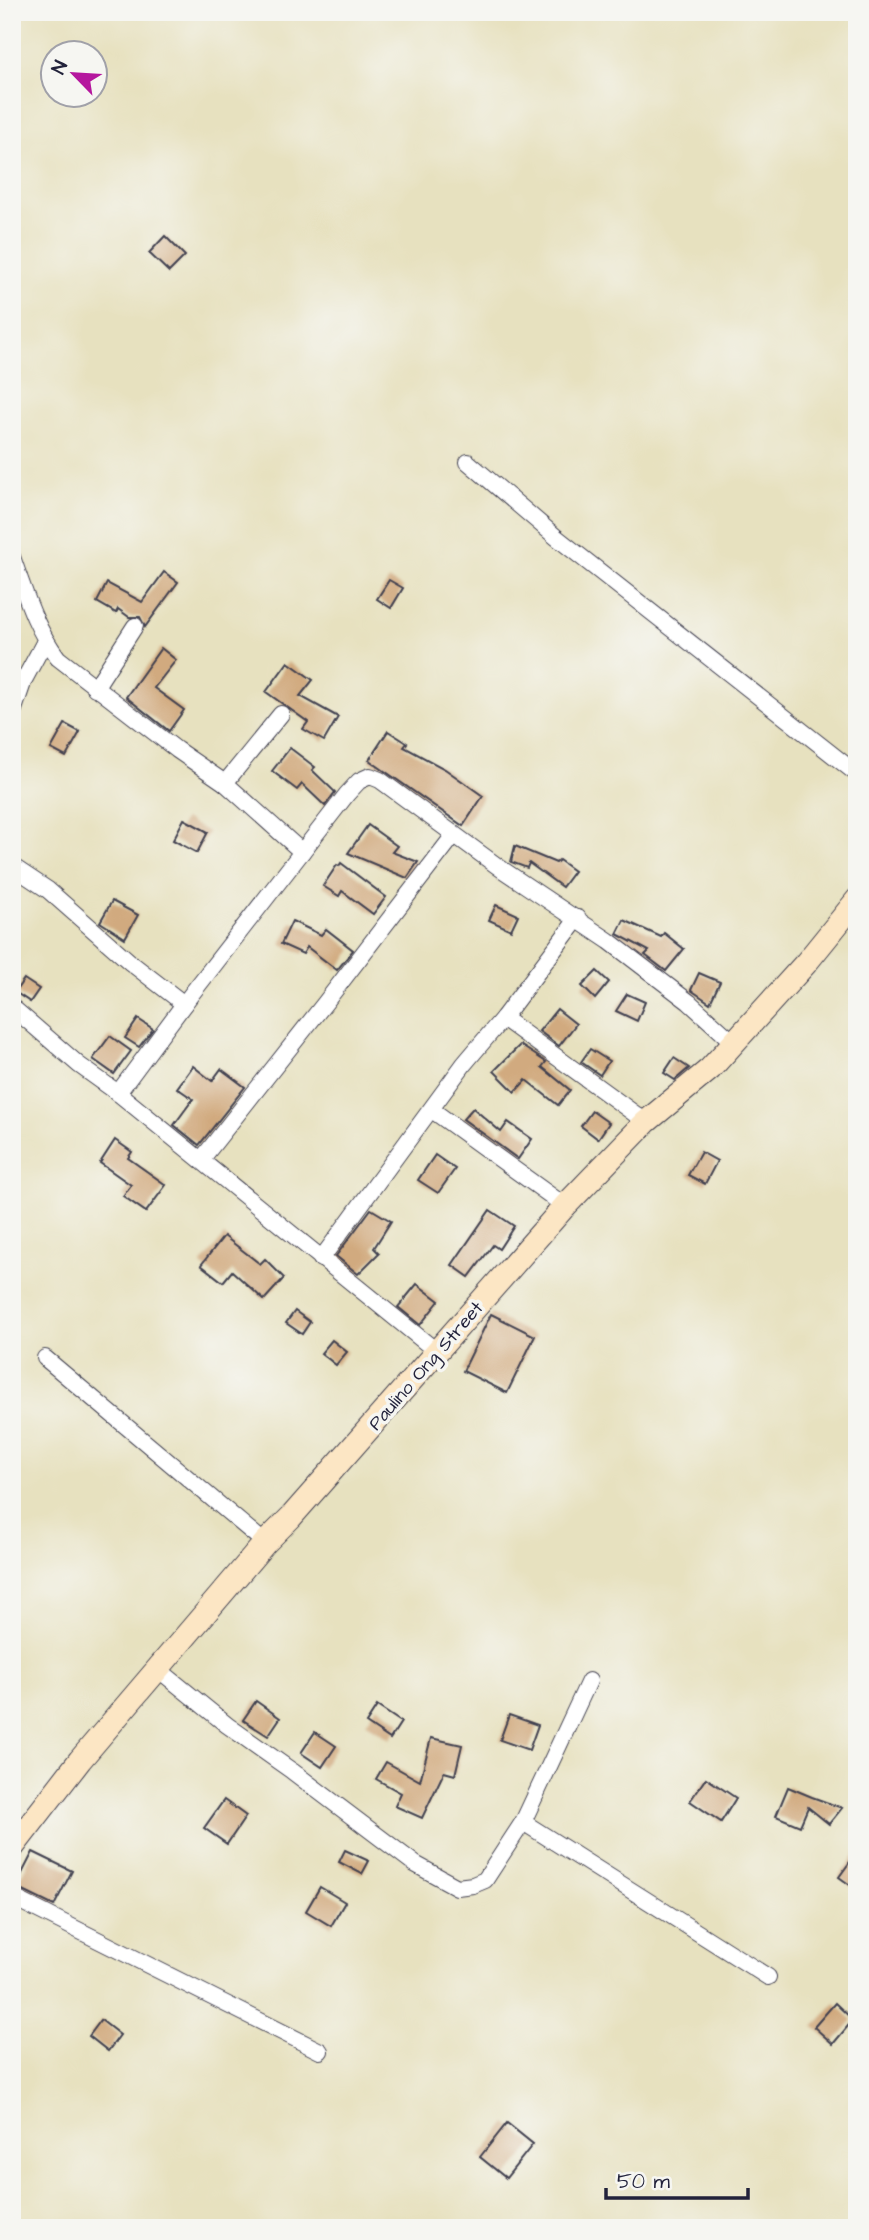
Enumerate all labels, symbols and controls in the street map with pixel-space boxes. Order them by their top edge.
north arrow [38,38,108,108]
text: N [45,56,75,79]
street label: Paulino Ong Street [362,1295,491,1437]
scale bar [606,2156,748,2200]
text: 50 m [617,2167,671,2196]

